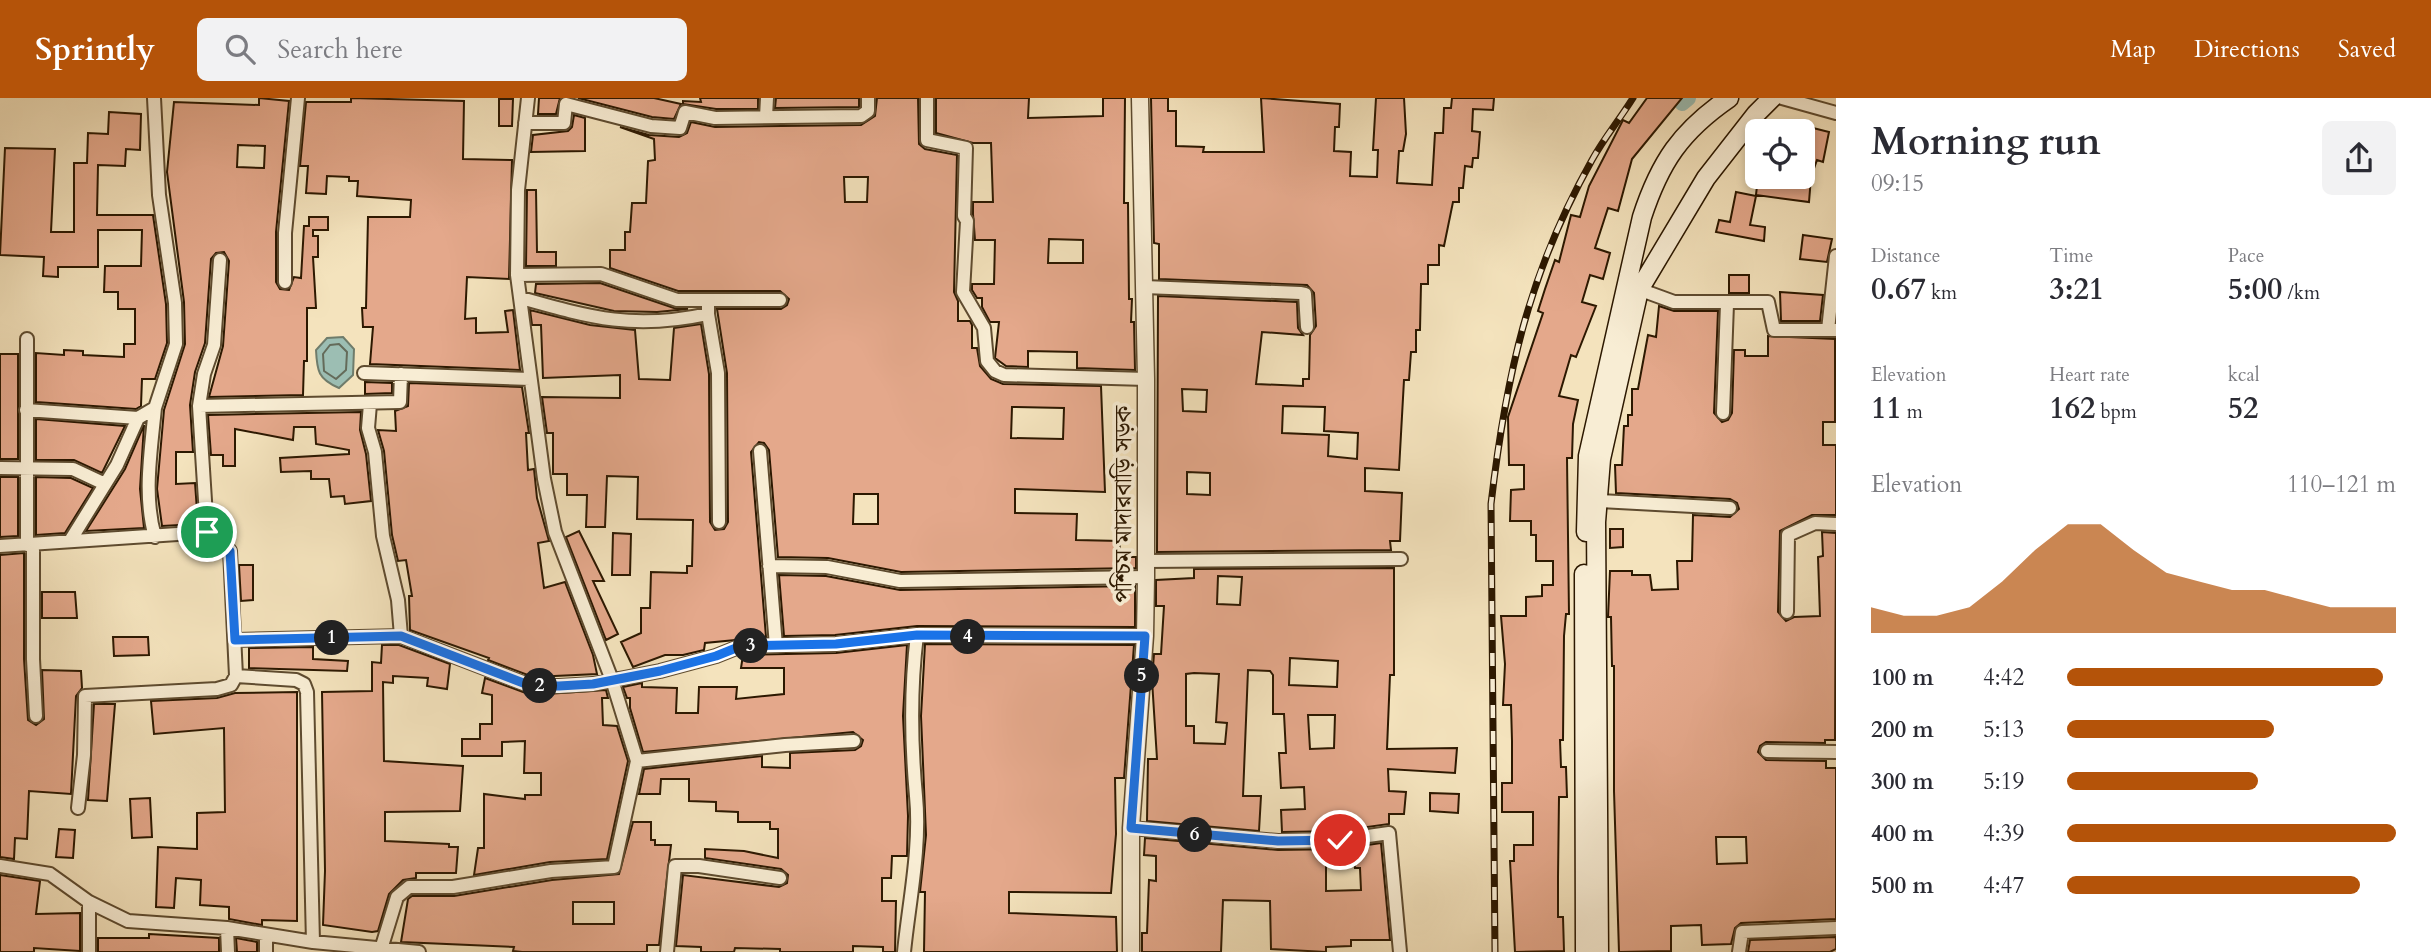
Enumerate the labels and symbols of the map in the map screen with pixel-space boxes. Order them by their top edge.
street label: পশ্চিম মাদারবাড়ি সড়ক [1107,404,1140,602]
pin [177,502,237,562]
pin: 1 [314,620,350,656]
pin: 4 [950,620,986,654]
pin: 3 [734,628,768,664]
pin: 5 [1124,658,1160,694]
pin: 2 [522,668,558,704]
pin [1310,810,1370,870]
pin: 6 [1178,818,1212,852]

